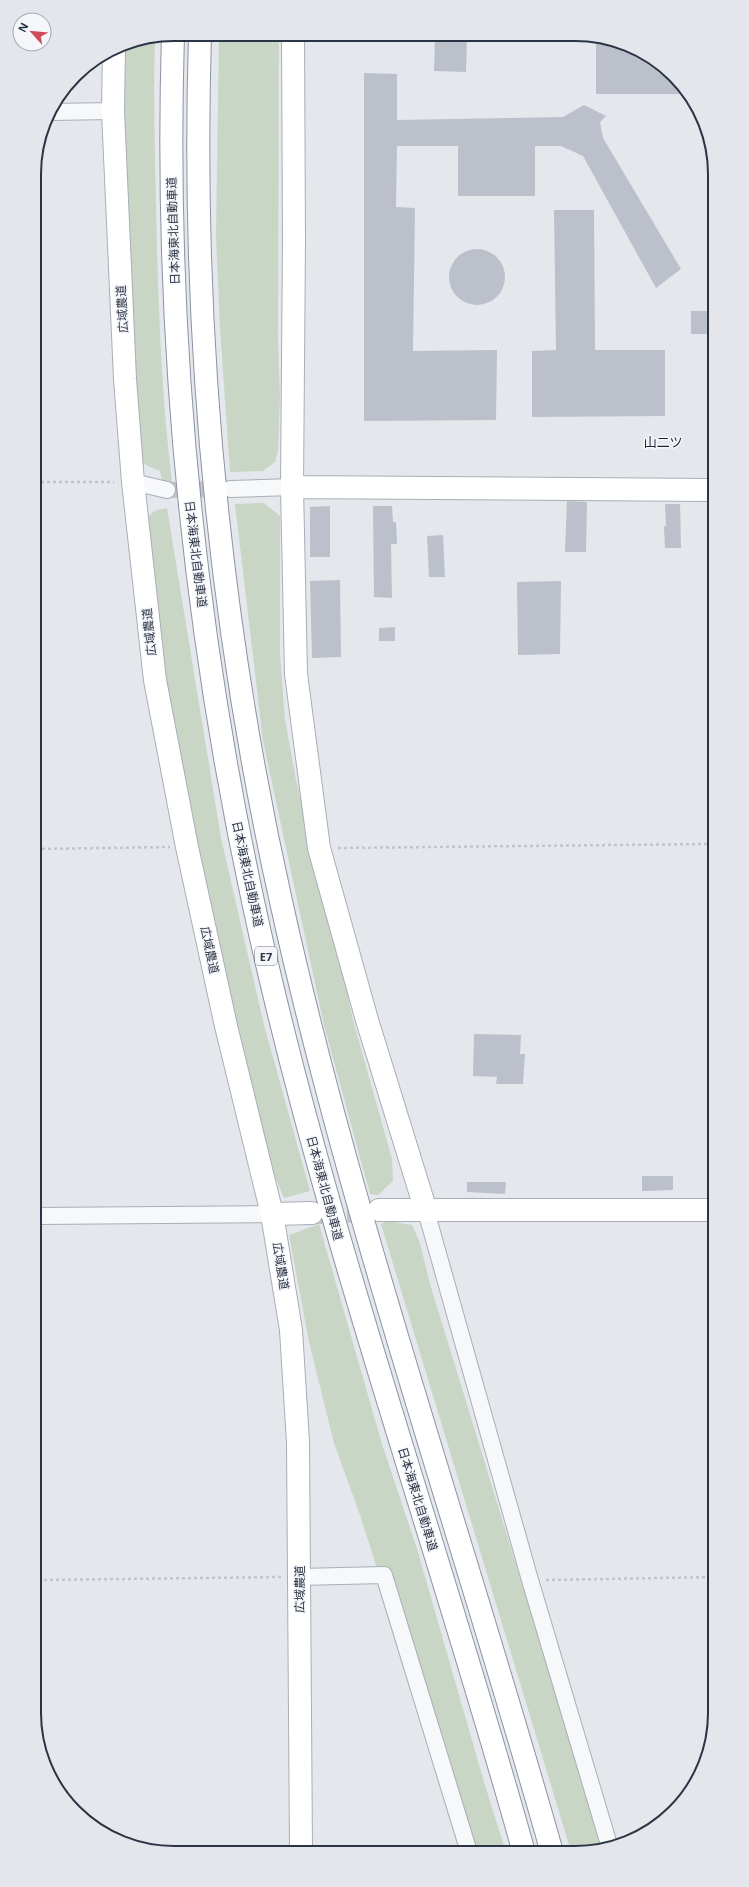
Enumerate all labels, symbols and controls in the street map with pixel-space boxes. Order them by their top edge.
north arrow [12,12,52,52]
text: N [14,20,31,35]
street label: 日本海東北自動車道 [163,177,183,285]
street label: 広域農道 [112,285,132,333]
district label: 山二ツ [643,433,683,451]
street label: 日本海東北自動車道 [181,499,211,609]
street label: 広域農道 [138,607,160,657]
street label: 日本海東北自動車道 [228,819,268,929]
street label: 広域農道 [197,925,223,975]
road number: E7 [255,947,277,965]
street label: 日本海東北自動車道 [303,1134,347,1242]
street label: 広域農道 [269,1241,293,1291]
street label: 日本海東北自動車道 [394,1445,442,1553]
street label: 広域農道 [291,1565,308,1613]

